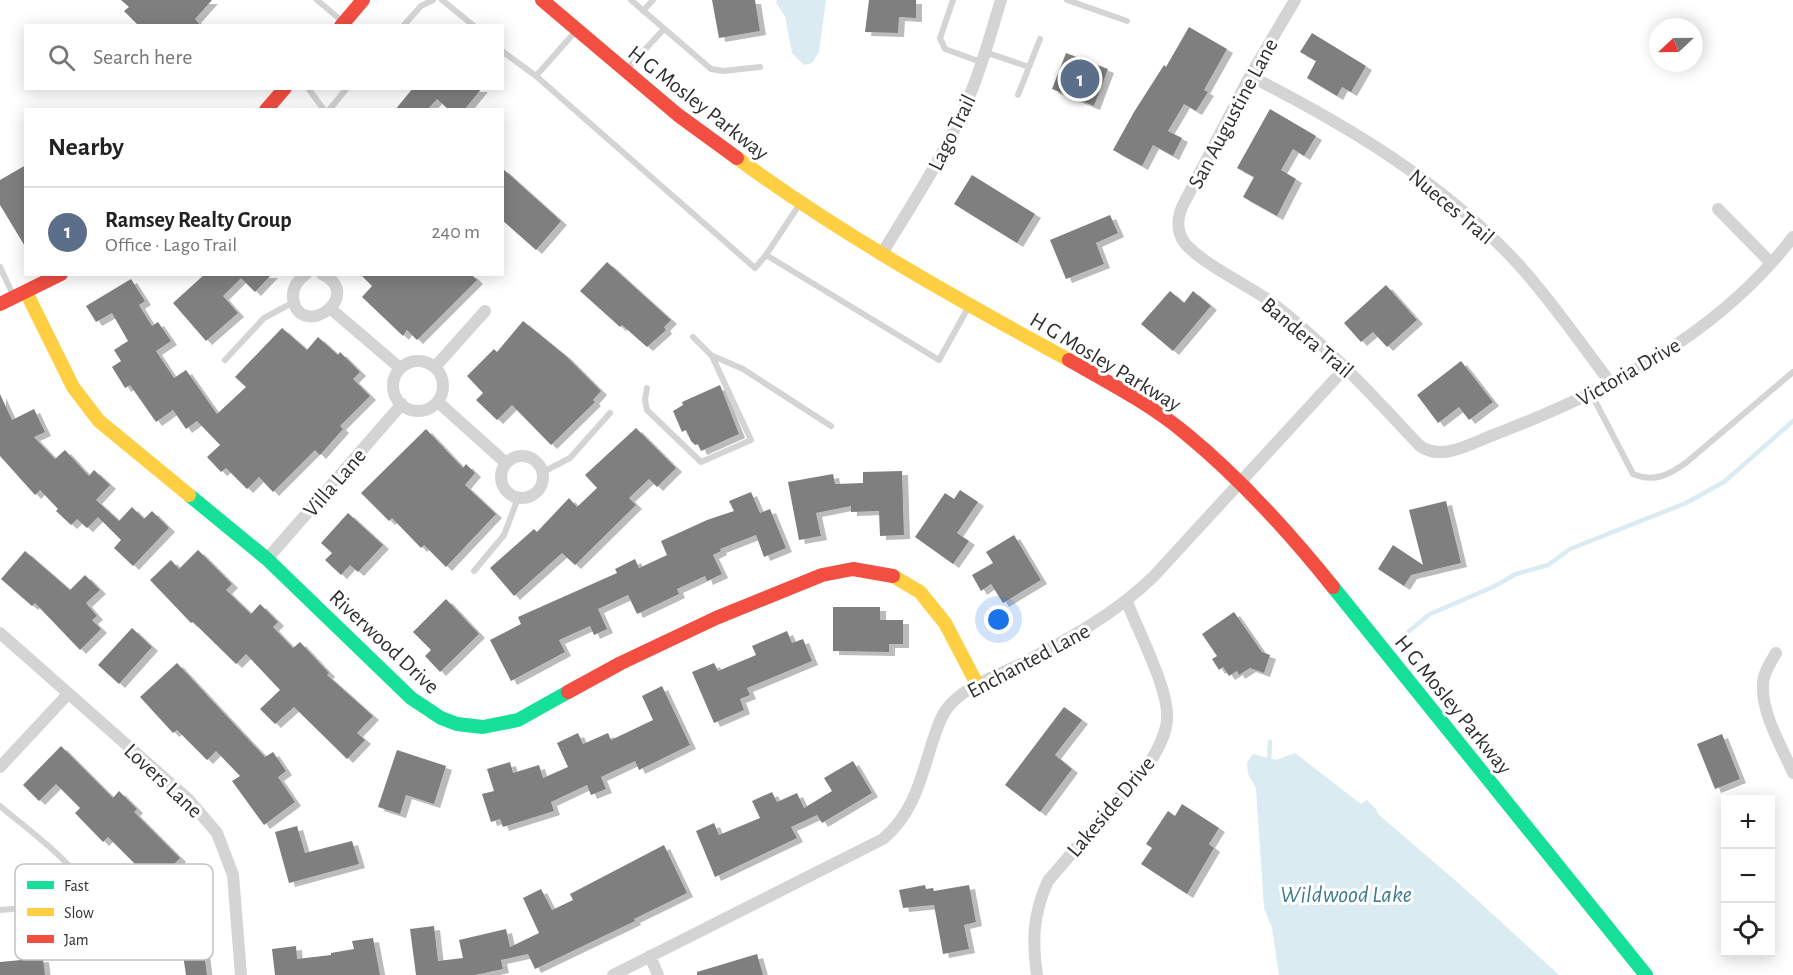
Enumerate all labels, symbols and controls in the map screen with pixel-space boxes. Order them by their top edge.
north arrow [1649,18,1703,72]
search box [24,24,504,90]
street label: San Augustine Lane [1184,35,1282,192]
icon: search [45,41,78,74]
street label: H G Mosley Parkway [624,41,773,165]
text: Search here [93,46,192,68]
pin: 1 [1060,56,1100,101]
street label: Lago Trail [924,91,980,174]
text: Nearby [48,134,124,160]
street label: Nueces Trail [1405,165,1498,249]
text: Ramsey Realty Group [105,209,292,231]
text: 1 [64,222,71,242]
text: 240 m [431,222,480,242]
text: Office · Lago Trail [105,235,237,255]
street label: Bandera Trail [1257,293,1358,382]
street label: H G Mosley Parkway [1026,308,1185,416]
street label: Victoria Drive [1573,333,1684,410]
street label: Villa Lane [299,444,370,521]
street label: Riverwood Drive [325,586,443,698]
your location [984,605,1013,634]
street label: Enchanted Lane [964,619,1093,702]
street label: H G Mosley Parkway [1391,631,1516,779]
street label: Lovers Lane [120,739,207,822]
street label: Lakeside Drive [1063,752,1159,861]
map controls [1721,795,1775,957]
button: + [1721,795,1775,849]
button: − [1721,849,1775,903]
legend [15,864,213,960]
text: Fast [64,878,89,894]
water label: Wildwood Lake [1280,883,1412,907]
button: locate [1721,903,1775,957]
text: Slow [64,905,94,921]
text: Jam [64,932,89,948]

